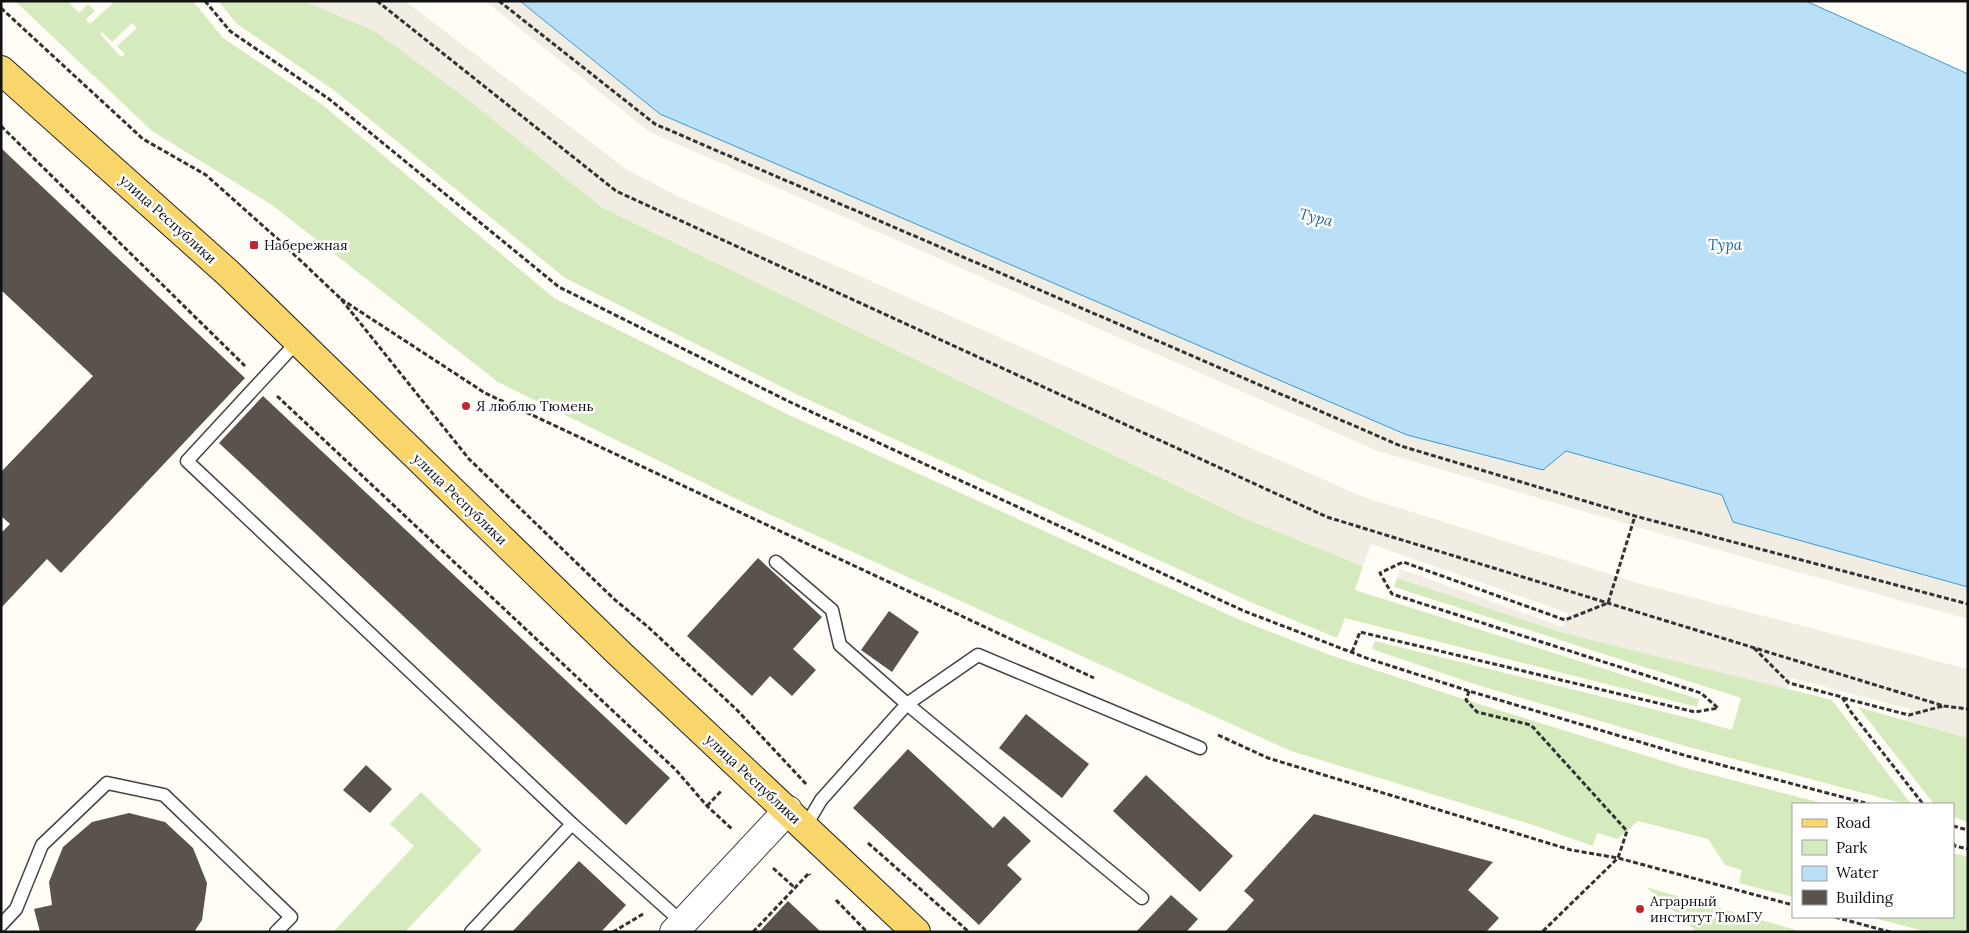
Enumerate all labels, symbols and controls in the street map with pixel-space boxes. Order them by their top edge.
street label: улица Республики [116,171,220,267]
water label: Тура [1297,204,1336,231]
water label: Тура [1708,235,1743,254]
place label: Набережная [264,236,348,254]
marker: Набережная [248,239,260,251]
place label: Я люблю Тюмень [476,397,594,415]
marker: Я люблю Тюмень [460,400,472,412]
street label: улица Республики [409,449,511,549]
street label: улица Республики [701,730,805,828]
legend [1792,803,1954,918]
text: Road [1836,813,1871,832]
text: Park [1836,838,1867,857]
text: Water [1836,863,1879,882]
text: Building [1836,888,1894,907]
place label: Аграрный институт ТюмГУ [1649,892,1763,926]
marker: Аграрный институт ТюмГУ [1634,903,1646,915]

